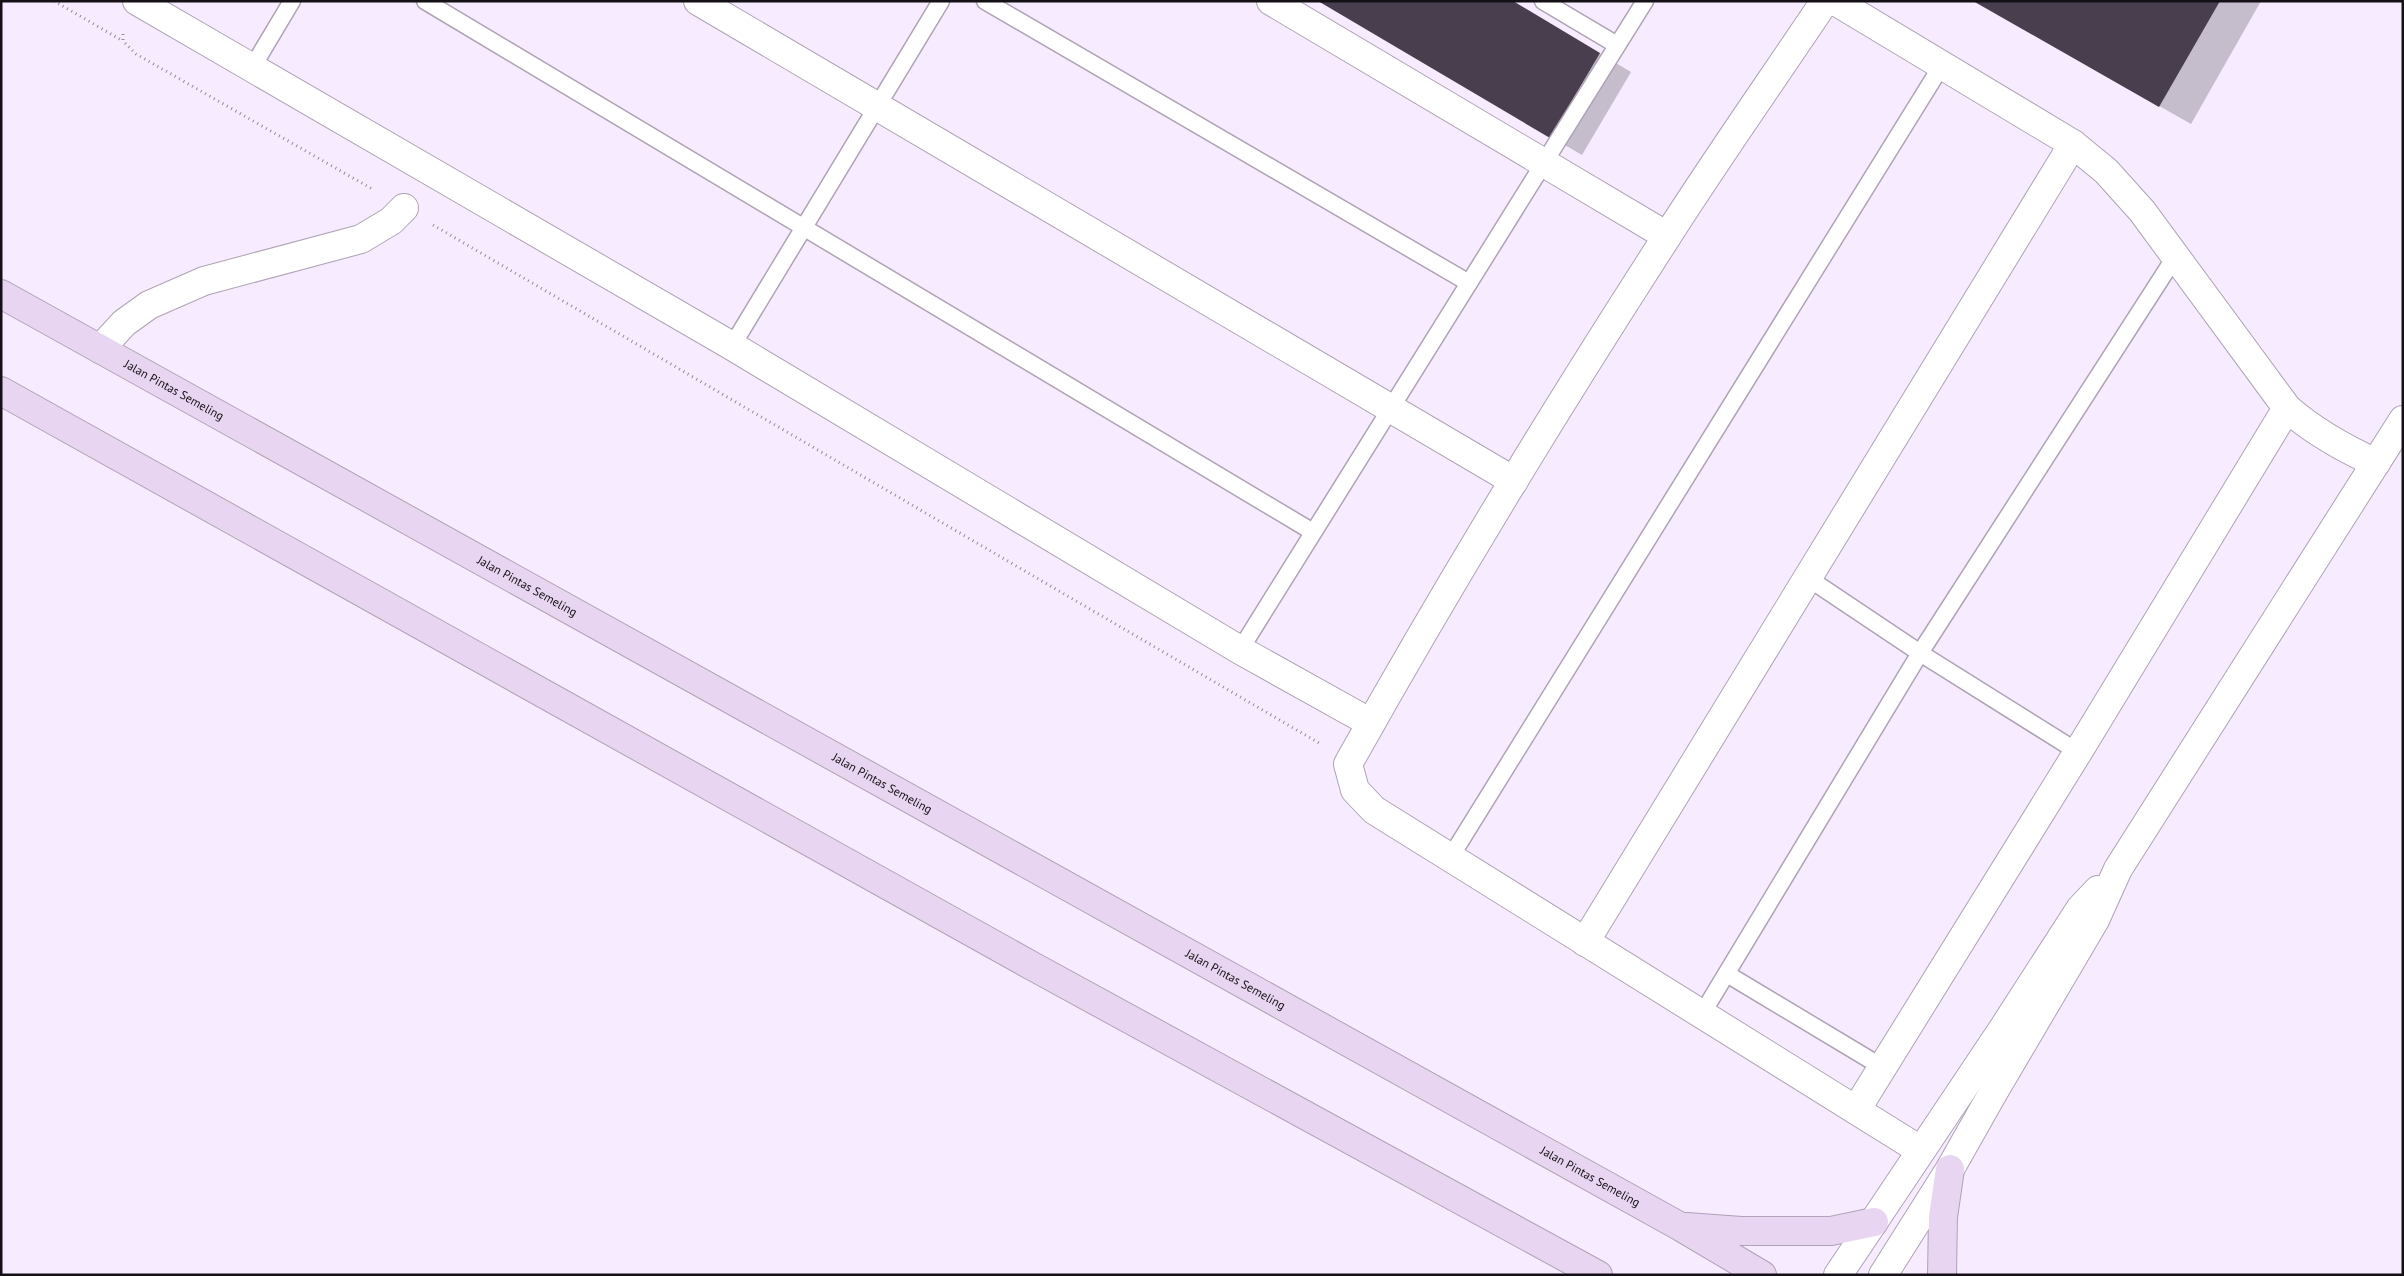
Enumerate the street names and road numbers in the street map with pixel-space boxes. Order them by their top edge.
street label: Jalan Pintas Semeling [121,356,227,423]
street label: Jalan Pintas Semeling [474,552,580,620]
street label: Jalan Pintas Semeling [829,749,935,817]
street label: Jalan Pintas Semeling [1182,945,1288,1013]
street label: Jalan Pintas Semeling [1537,1142,1643,1210]

